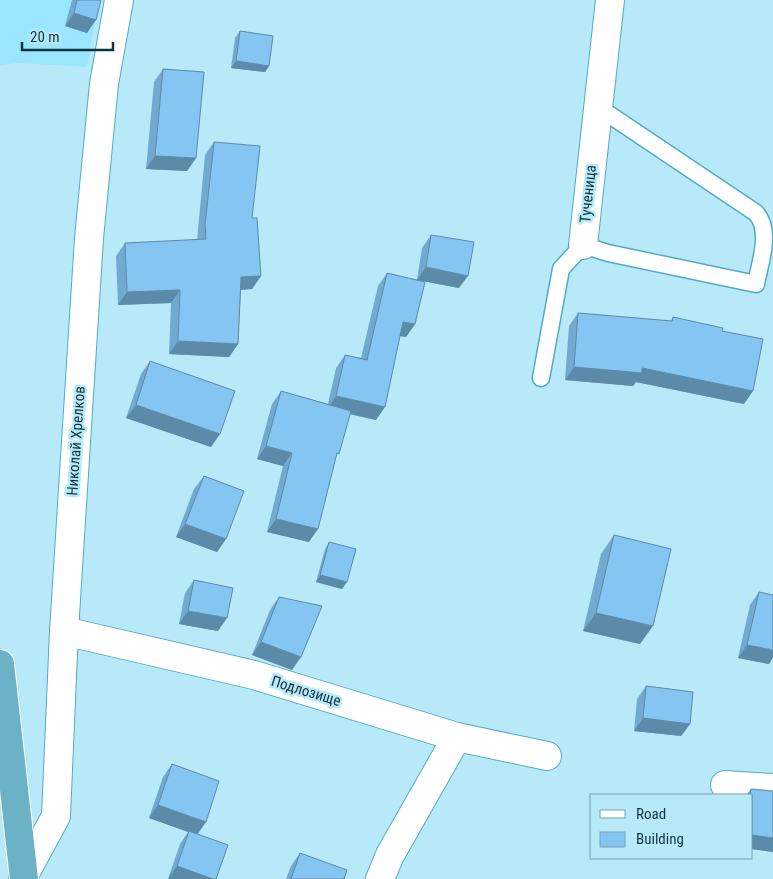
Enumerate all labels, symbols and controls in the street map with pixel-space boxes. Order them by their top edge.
scale bar [22,20,114,52]
text: 20 m [30,28,60,46]
street label: Тученица [576,164,600,224]
street label: Николай Хрелков [63,386,89,496]
street label: Подлозище [269,672,343,710]
legend [590,794,753,859]
text: Road [636,805,666,823]
text: Building [636,830,684,848]

